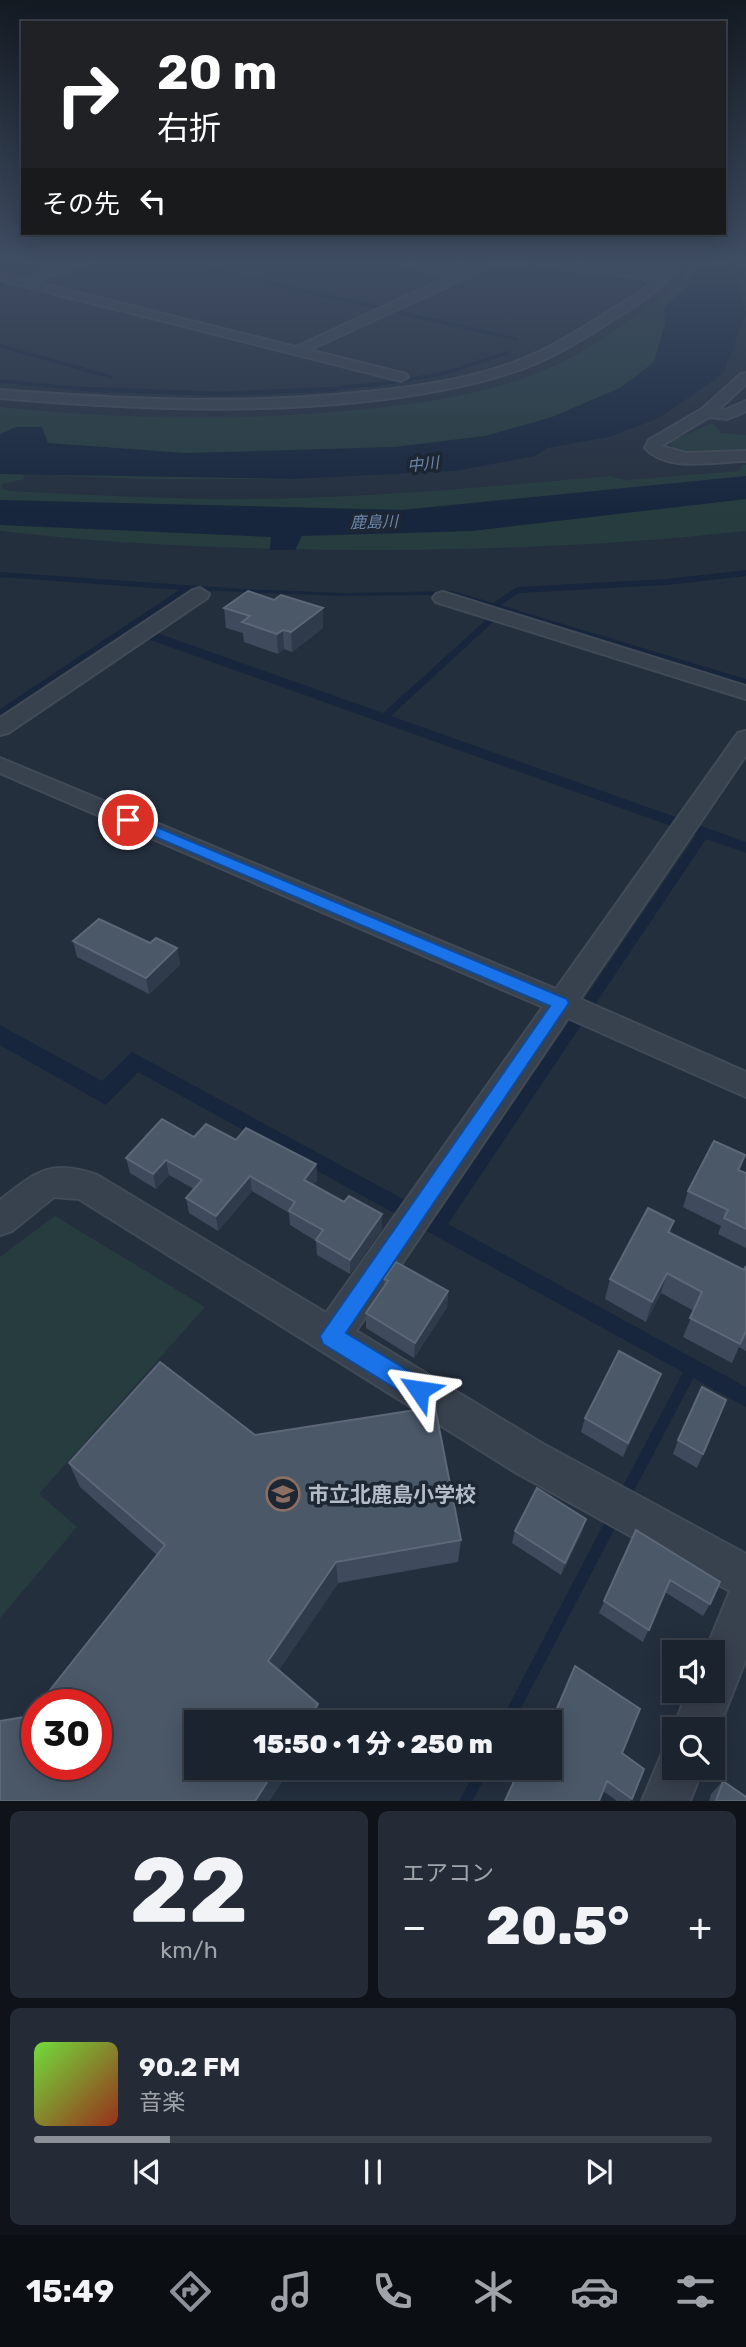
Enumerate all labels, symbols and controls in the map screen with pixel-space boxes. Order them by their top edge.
text: 20 m [157,43,278,101]
icon: right [42,49,133,140]
text: 右折 [157,109,221,147]
icon: left [134,182,172,220]
text: その先 [42,189,120,220]
water label: 中川 [406,453,442,475]
water label: 鹿島川 [350,512,400,532]
pin [98,790,158,850]
icon: arrive [109,801,147,839]
position arrow [382,1353,456,1427]
school or university icon: 市立北鹿島小学校 [264,1475,302,1513]
place label: 市立北鹿島小学校 [308,1482,476,1507]
map controls [662,1640,725,1780]
button: sound [662,1640,725,1703]
speed limit sign: 30 [21,1689,112,1780]
button: search [662,1717,725,1780]
text: 15:50 · 1 分 · 250 m [253,1729,493,1760]
text: 22 [130,1836,248,1944]
text: エアコン [402,1859,494,1887]
text: 20.5° [486,1895,629,1957]
text: − [402,1904,427,1950]
text: + [688,1904,712,1950]
text: km/h [160,1936,218,1964]
text: 90.2 FM [139,2052,241,2083]
text: 音楽 [139,2088,185,2116]
icon: previous [128,2153,166,2191]
icon: pause [354,2153,392,2191]
icon: next [580,2153,618,2191]
icon: directions [166,2267,215,2316]
icon: music [267,2267,316,2316]
icon: phone [368,2267,417,2316]
icon: climate [469,2267,518,2316]
icon: car [570,2267,619,2316]
icon: filters [671,2267,720,2316]
text: 15:49 [26,2272,114,2310]

